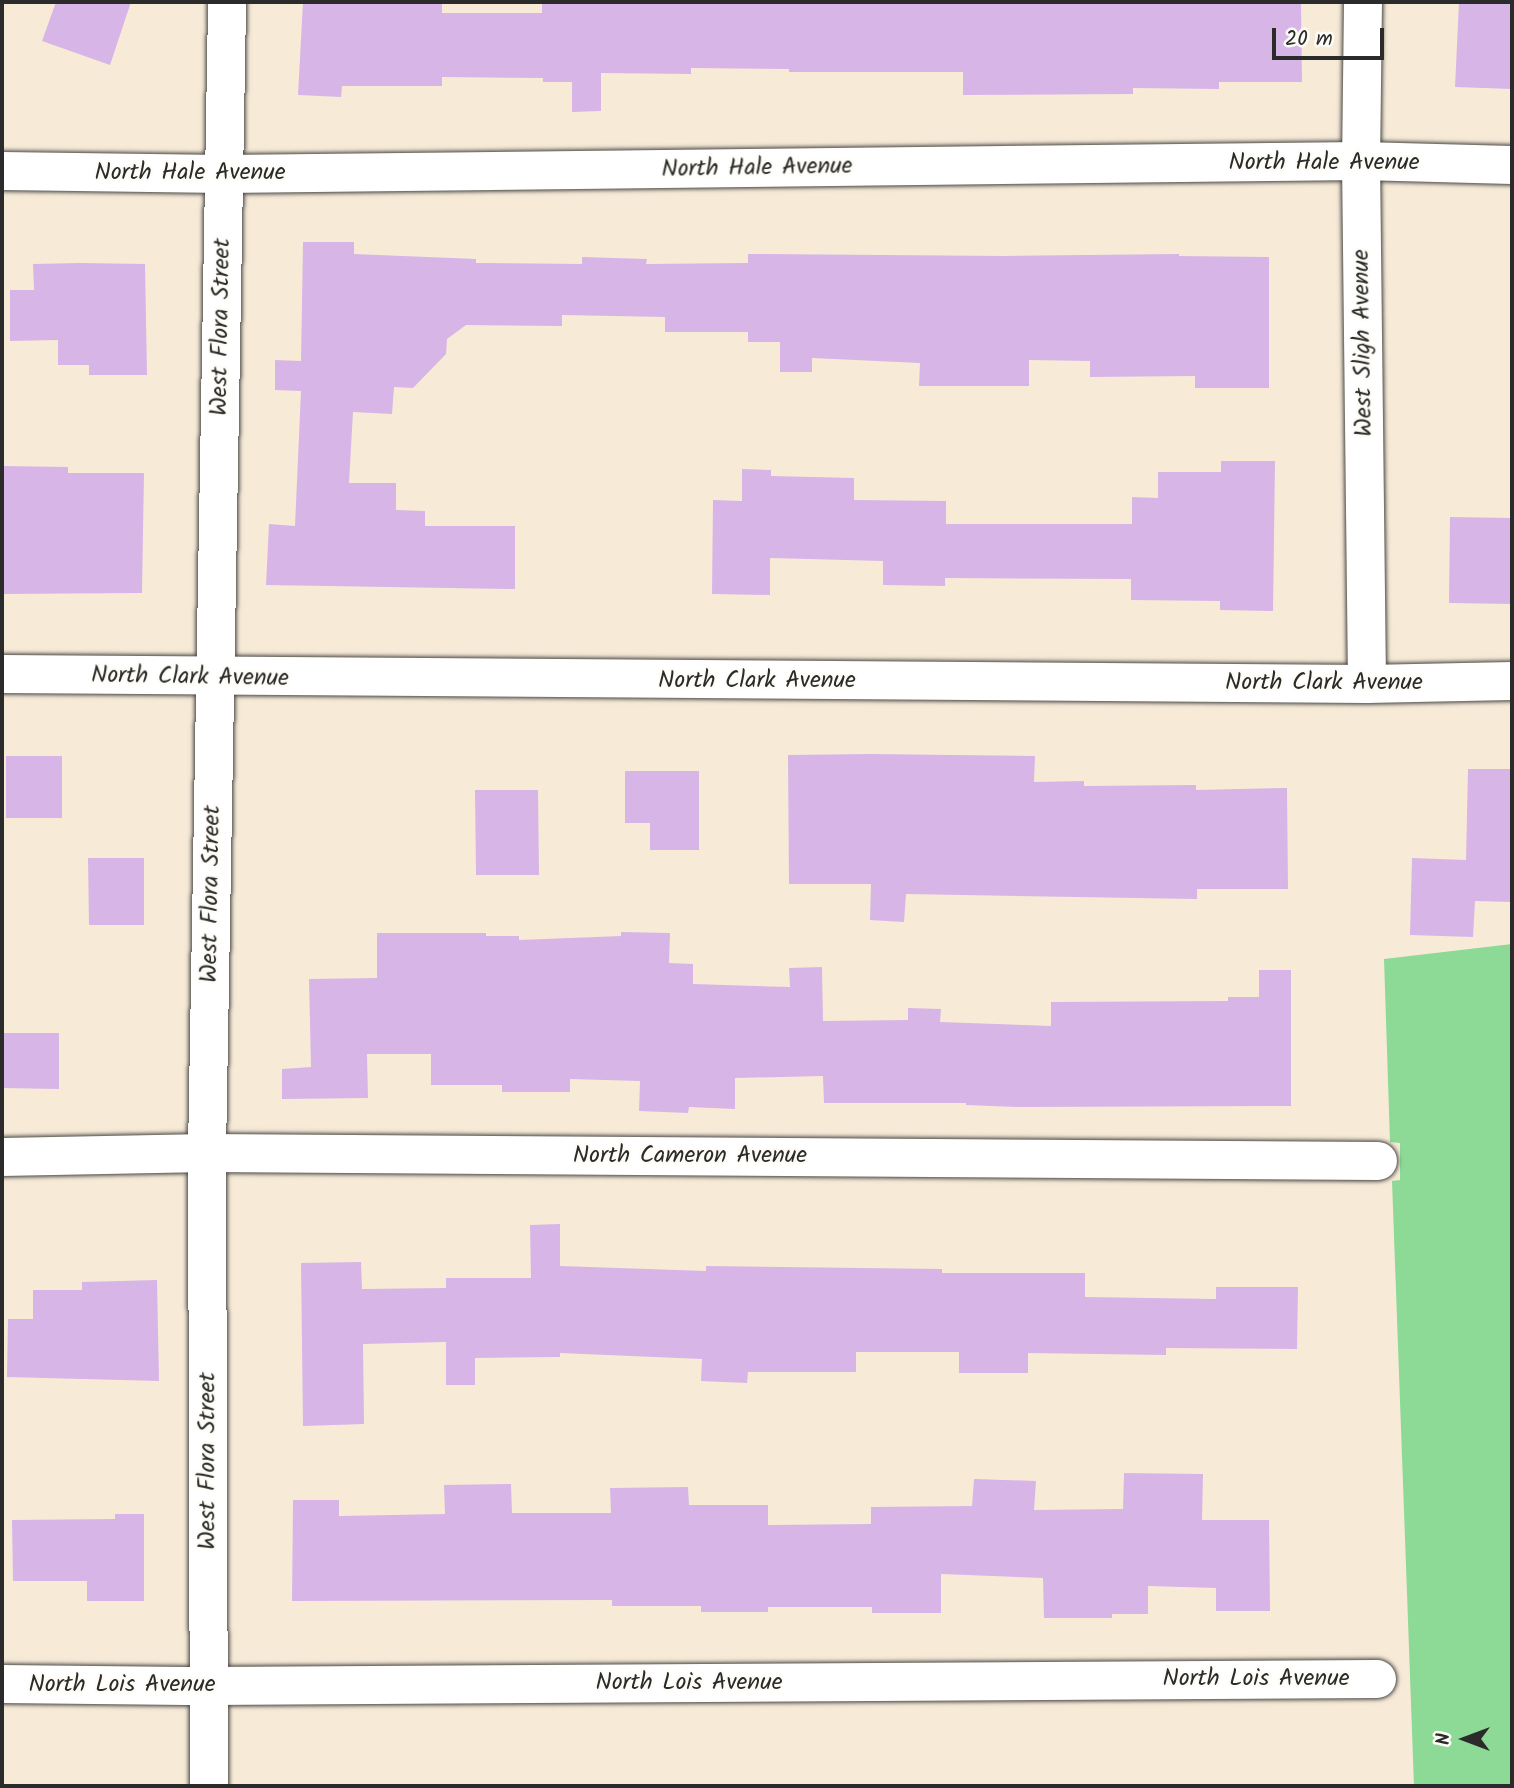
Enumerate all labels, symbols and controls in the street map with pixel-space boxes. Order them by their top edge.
scale bar [1276,14,1388,58]
text: 20 m [1285,23,1333,56]
street label: North Hale Avenue [1228,149,1420,177]
street label: North Hale Avenue [661,152,853,184]
street label: North Hale Avenue [94,159,286,187]
street label: West Flora Street [205,238,237,416]
street label: West Sligh Avenue [1347,249,1379,437]
street label: North Clark Avenue [91,661,289,693]
street label: North Clark Avenue [658,667,856,695]
street label: North Clark Avenue [1225,669,1423,697]
street label: West Flora Street [195,805,227,983]
street label: North Cameron Avenue [573,1142,807,1170]
street label: West Flora Street [194,1372,222,1550]
street label: North Lois Avenue [1162,1665,1350,1693]
street label: North Lois Avenue [595,1669,783,1697]
street label: North Lois Avenue [28,1671,216,1699]
north arrow [1430,1704,1500,1774]
text: N [1429,1733,1459,1745]

